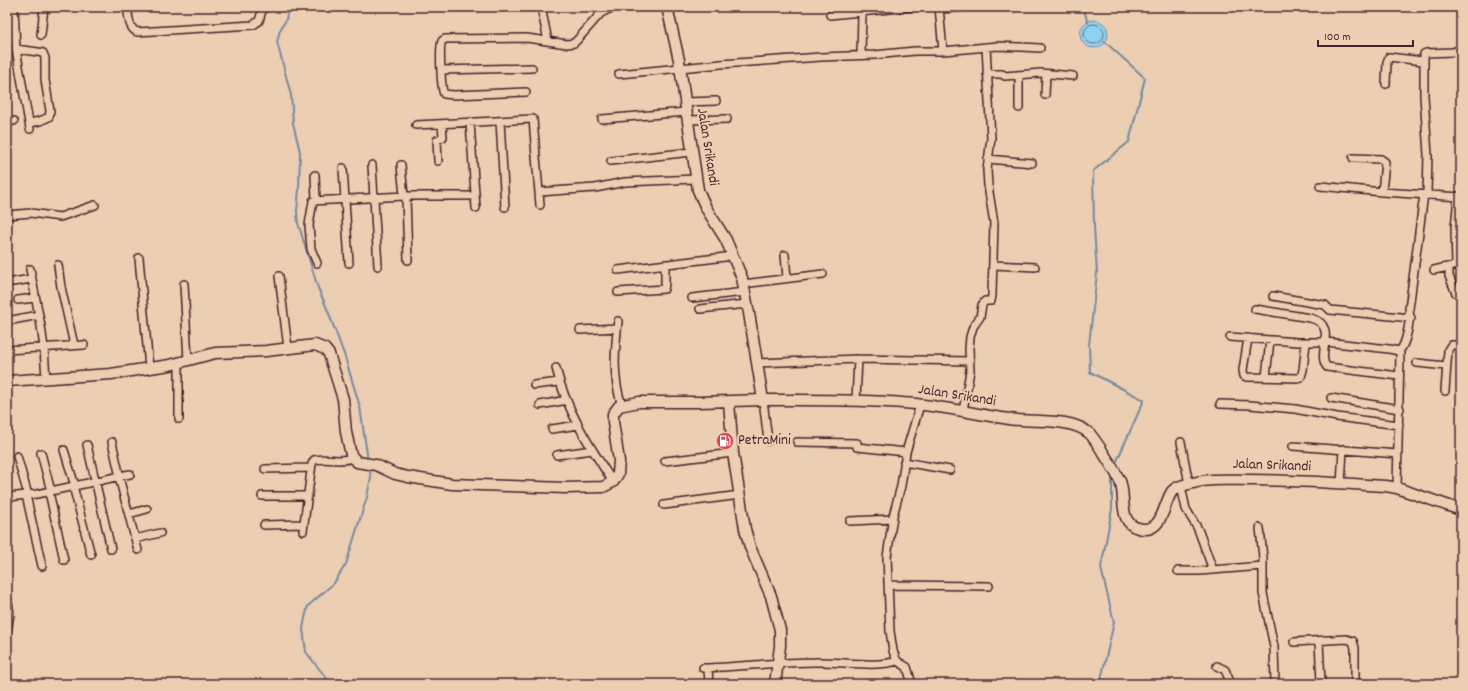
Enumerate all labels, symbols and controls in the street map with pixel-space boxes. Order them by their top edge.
scale bar [1318,22,1413,48]
text: 100 m [1324,29,1351,46]
street label: Jalan Srikandi [690,107,724,188]
street label: Jalan Srikandi [917,379,998,413]
place label: PetraMini [738,430,791,452]
fuel station icon: PetraMini [715,431,735,451]
street label: Jalan Srikandi [1232,454,1312,478]

